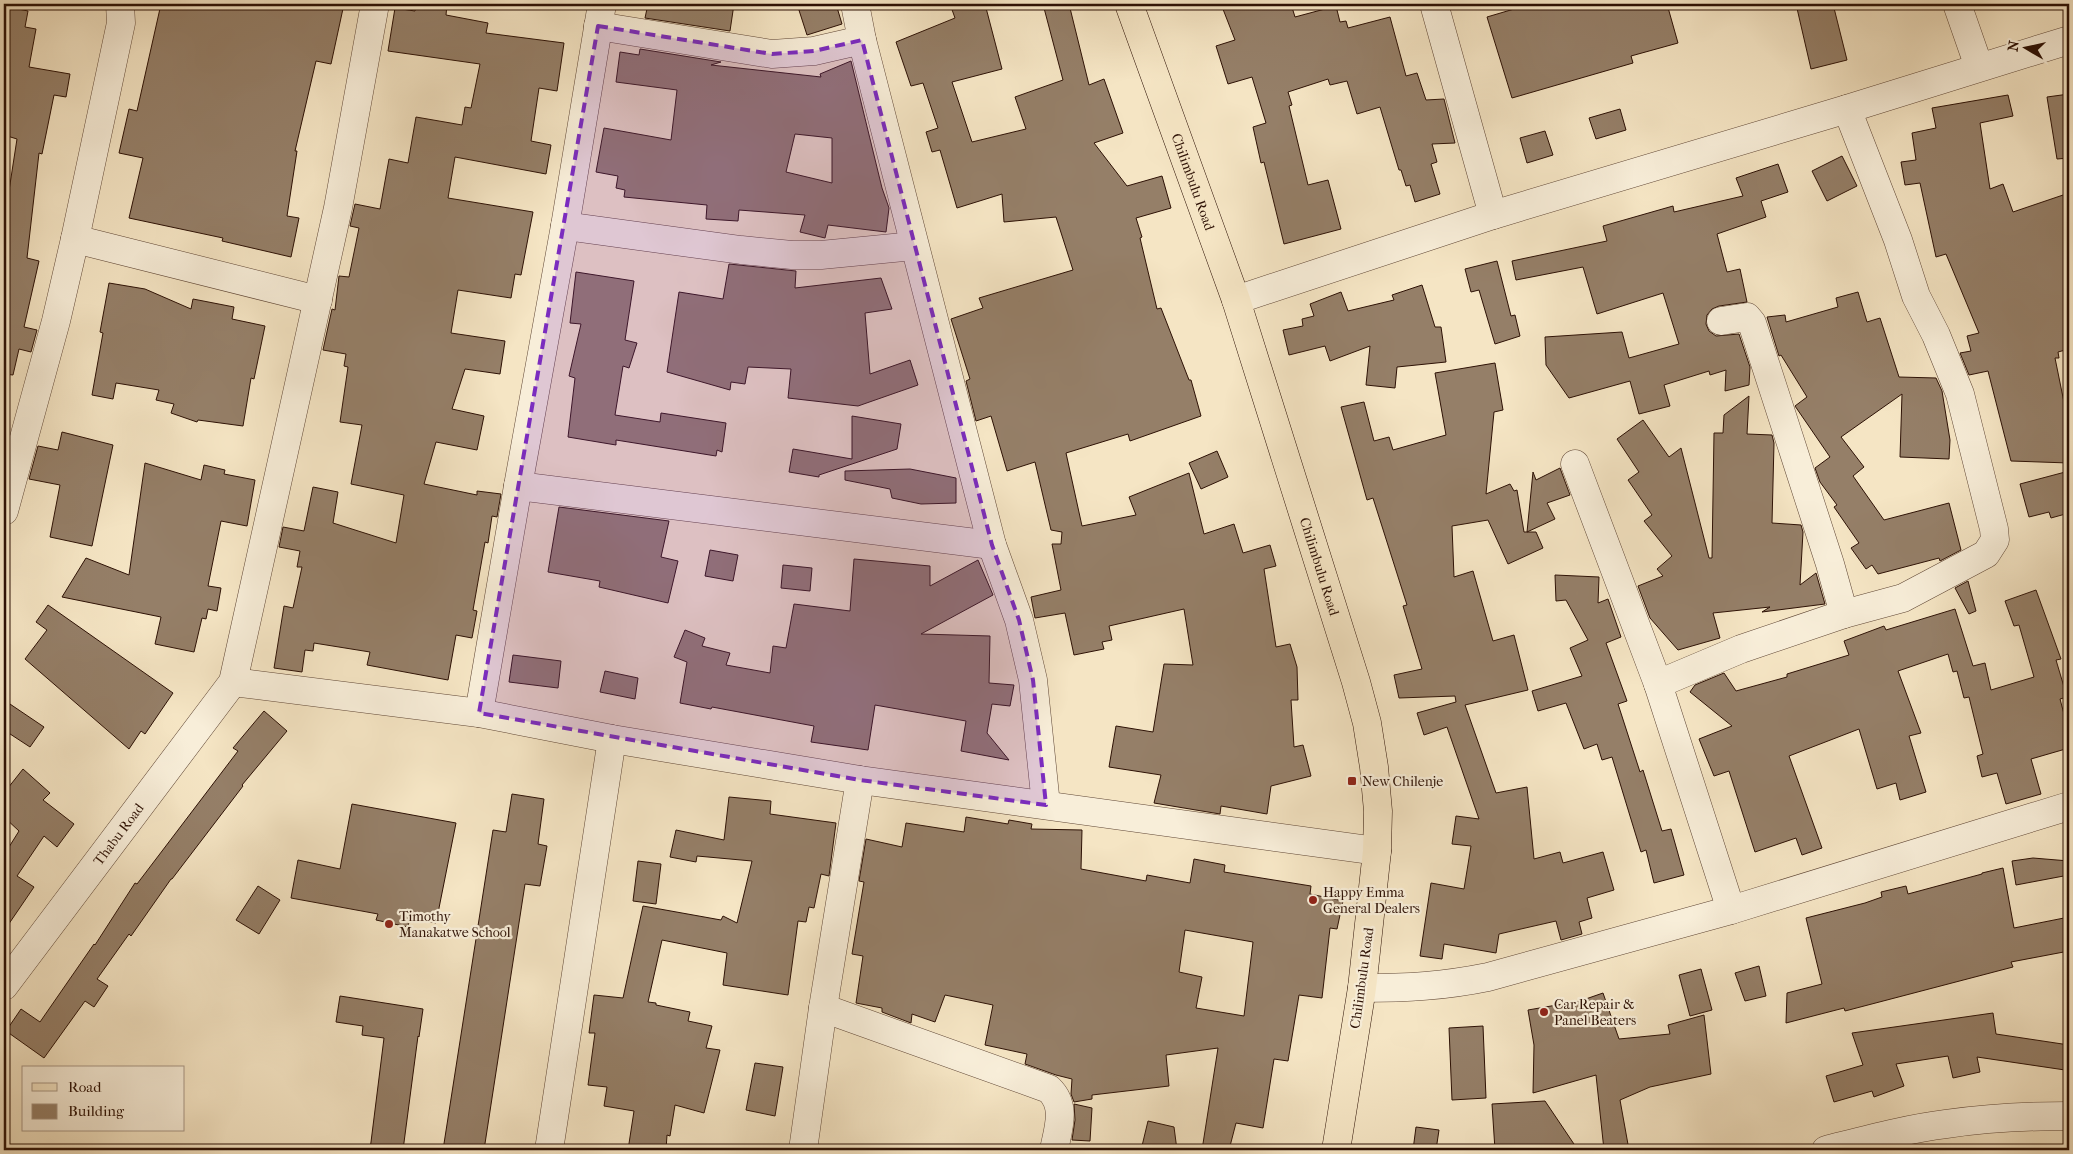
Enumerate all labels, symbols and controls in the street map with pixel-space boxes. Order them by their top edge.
north arrow [2000,22,2050,72]
text: N [2004,39,2023,53]
street label: Chilimbulu Road [1168,131,1219,233]
street label: Chilimbulu Road [1296,515,1343,618]
place label: New Chilenje [1362,773,1443,790]
marker: New Chilenje [1346,775,1358,787]
street label: Thabu Road [89,799,147,869]
place label: Happy Emma General Dealers [1323,884,1420,917]
marker: Happy Emma General Dealers [1307,894,1319,906]
place label: Timothy Manakatwe School [399,908,511,941]
marker: Timothy Manakatwe School [383,918,395,930]
street label: Chilimbulu Road [1346,926,1378,1030]
place label: Car Repair & Panel Beaters [1554,996,1636,1029]
marker: Car Repair & Panel Beaters [1538,1006,1550,1018]
legend [22,1066,185,1132]
text: Road [68,1078,102,1096]
text: Building [68,1102,125,1120]

